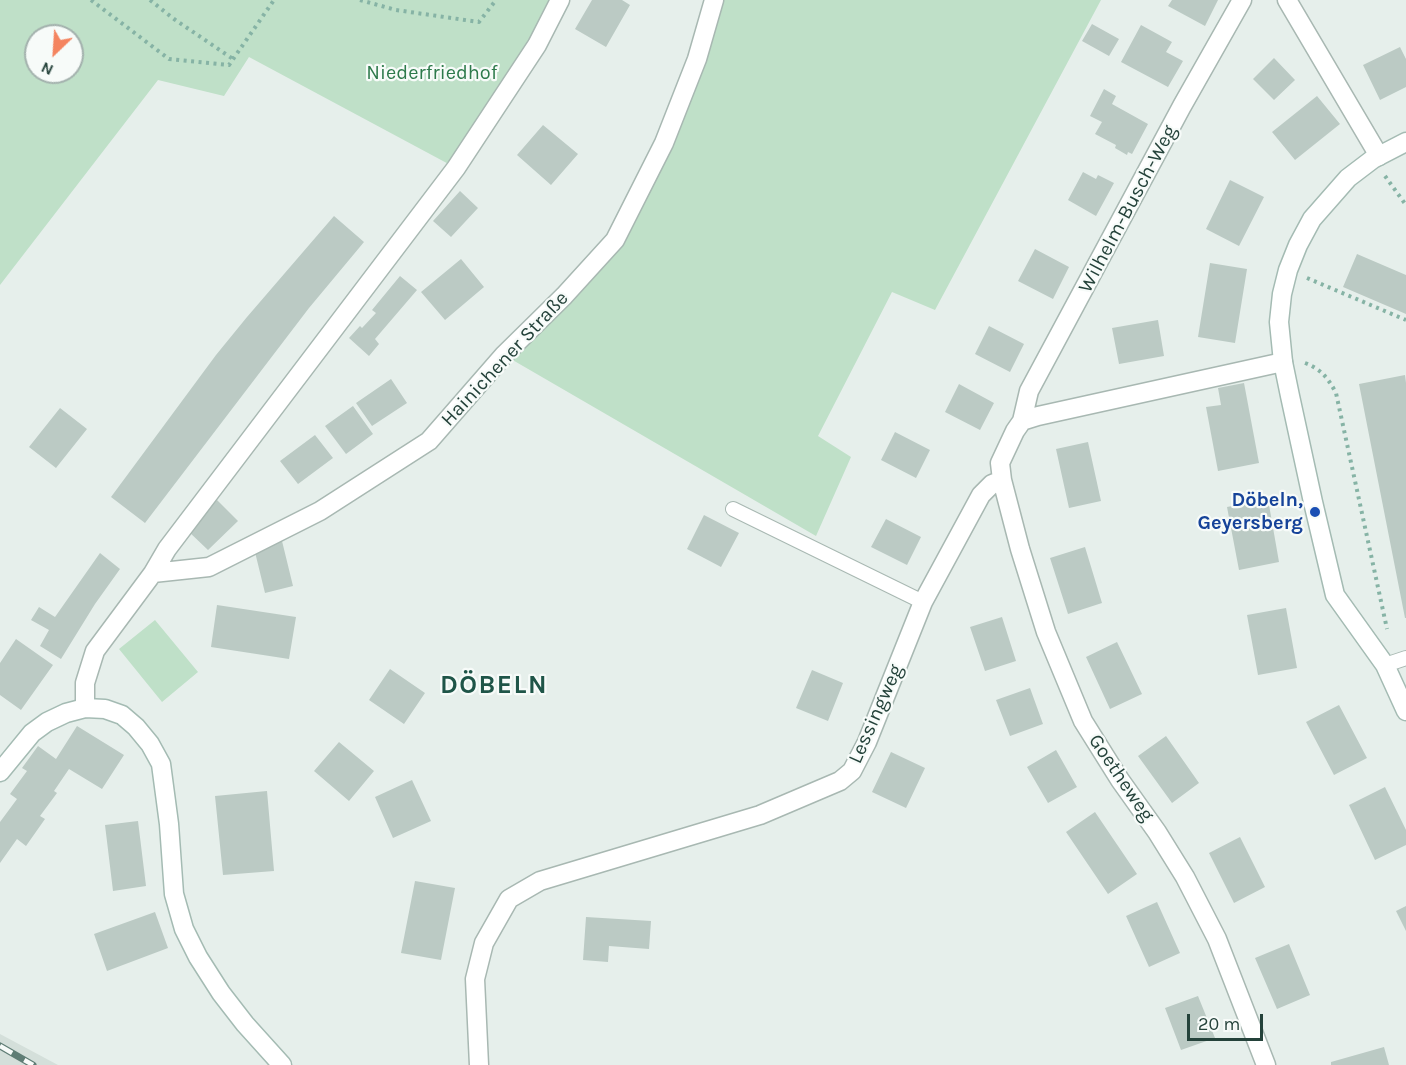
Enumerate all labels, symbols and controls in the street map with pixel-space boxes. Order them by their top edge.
north arrow [24,24,84,84]
text: N [38,58,56,80]
park label: Niederfriedhof [366,61,498,85]
street label: Wilhelm-Busch-Weg [1074,121,1182,297]
street label: Hainichener Straße [436,287,574,431]
place label: Döbeln, Geyersberg [1198,488,1303,535]
marker: Döbeln, Geyersberg [1308,505,1322,519]
street label: Lessingweg [843,661,909,767]
district label: DÖBELN [440,670,548,702]
street label: Goetheweg [1083,730,1159,826]
scale bar [1190,1002,1266,1040]
text: 20 m [1198,1013,1240,1035]

